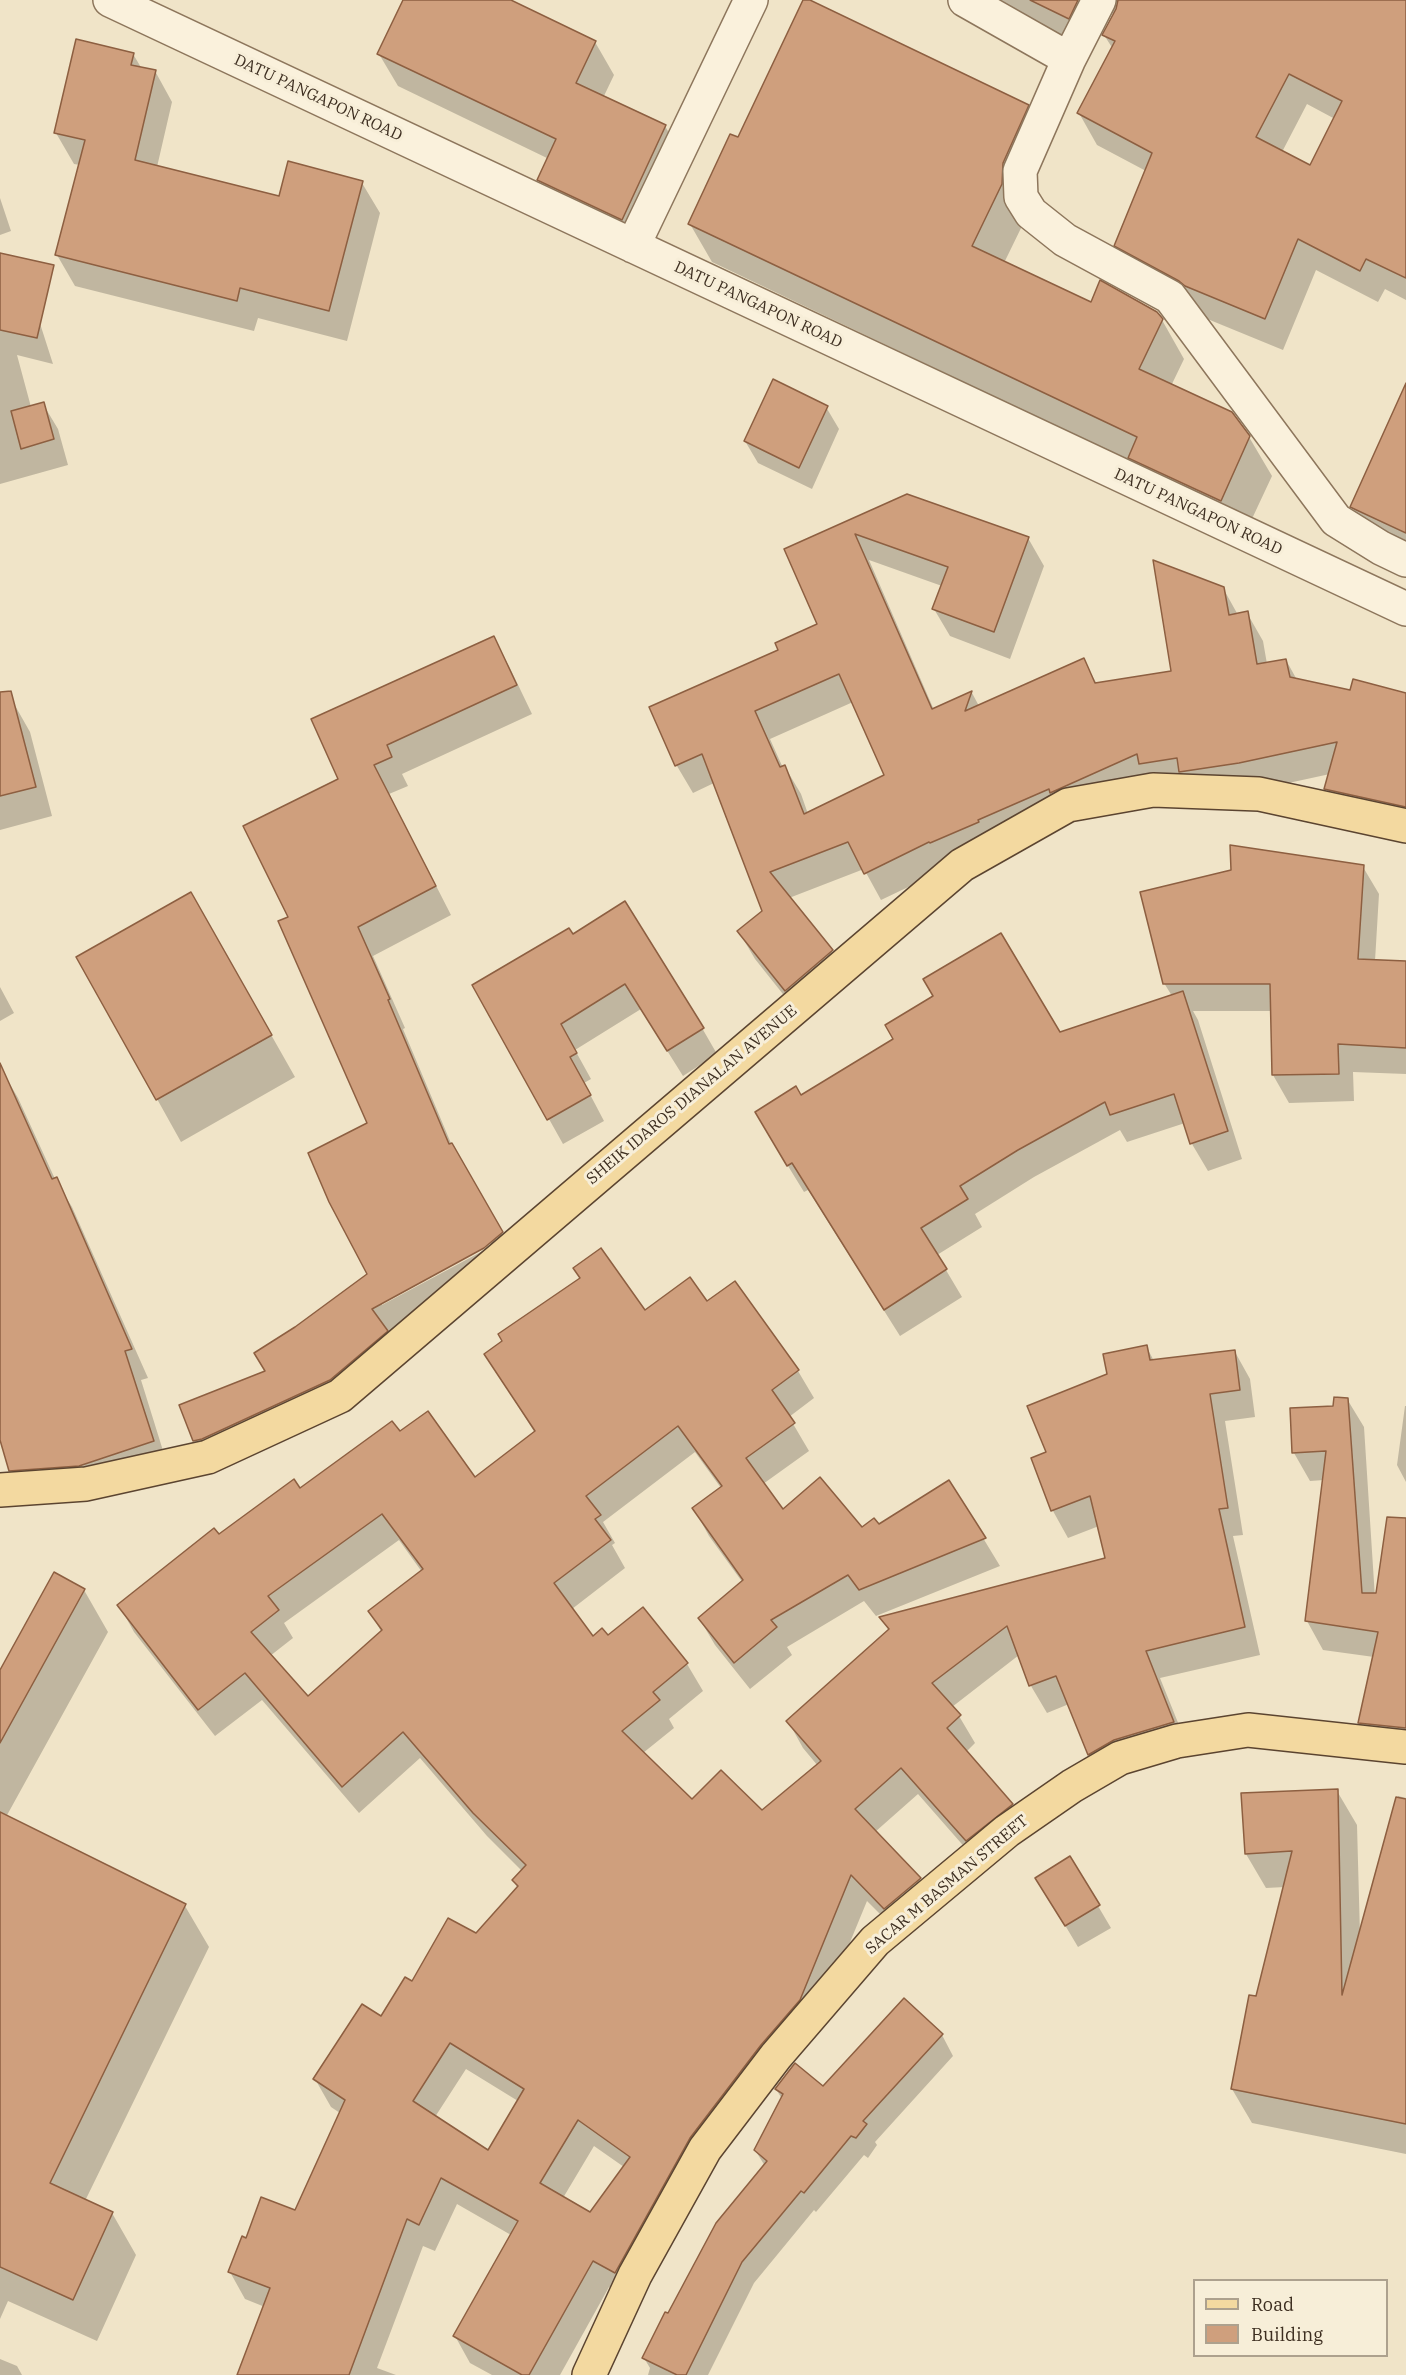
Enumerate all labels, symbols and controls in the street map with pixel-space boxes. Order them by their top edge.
street label: DATU PANGAPON ROAD [231,51,405,145]
street label: DATU PANGAPON ROAD [671,258,845,352]
street label: DATU PANGAPON ROAD [1111,465,1285,559]
street label: SHEIK IDAROS DIANALAN AVENUE [583,1001,801,1189]
street label: SACAR M BASMAN STREET [862,1811,1032,1959]
legend [1193,2279,1388,2357]
text: Road [1251,2293,1294,2316]
text: Building [1251,2323,1323,2346]

